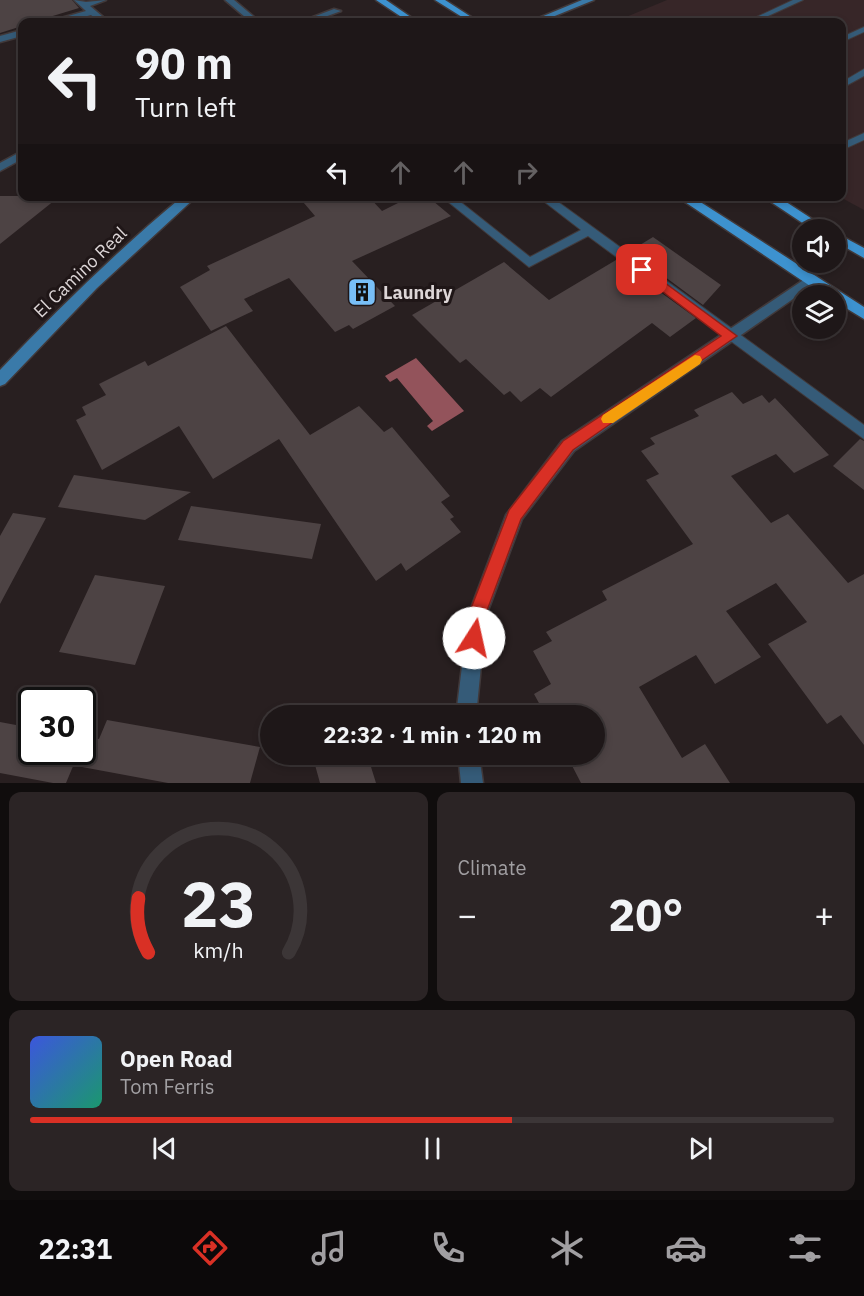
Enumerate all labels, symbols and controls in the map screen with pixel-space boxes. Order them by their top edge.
text: 90 m [135,36,233,91]
icon: left [36,42,114,120]
text: Turn left [135,89,236,124]
icon: left [321,156,354,189]
icon: ahead [384,156,417,189]
icon: ahead [447,156,480,189]
icon: right [510,156,543,189]
map controls [792,219,846,339]
button: sound [792,219,846,273]
street label: El Camino Real [29,222,132,322]
pin [616,244,667,295]
icon: arrive [625,253,658,286]
building icon: Laundry [346,276,378,308]
place label: Laundry [383,281,453,304]
button: layers [792,285,846,339]
position arrow [442,606,506,670]
speed limit sign: 30 [18,687,96,765]
text: 22:32 · 1 min · 120 m [323,720,542,749]
text: Climate [458,854,526,881]
text: 23 [181,863,256,944]
text: 20° [608,885,683,943]
text: − [458,893,477,936]
text: + [814,893,834,936]
text: km/h [193,937,243,965]
text: Open Road [120,1044,233,1073]
text: Tom Ferris [120,1073,215,1100]
icon: previous [148,1132,181,1165]
icon: pause [416,1132,449,1165]
icon: next [684,1132,717,1165]
icon: directions [189,1227,231,1269]
icon: music [308,1227,350,1269]
icon: phone [427,1227,469,1269]
icon: climate [546,1227,588,1269]
icon: car [665,1227,707,1269]
icon: filters [784,1227,826,1269]
text: 22:31 [38,1231,112,1266]

